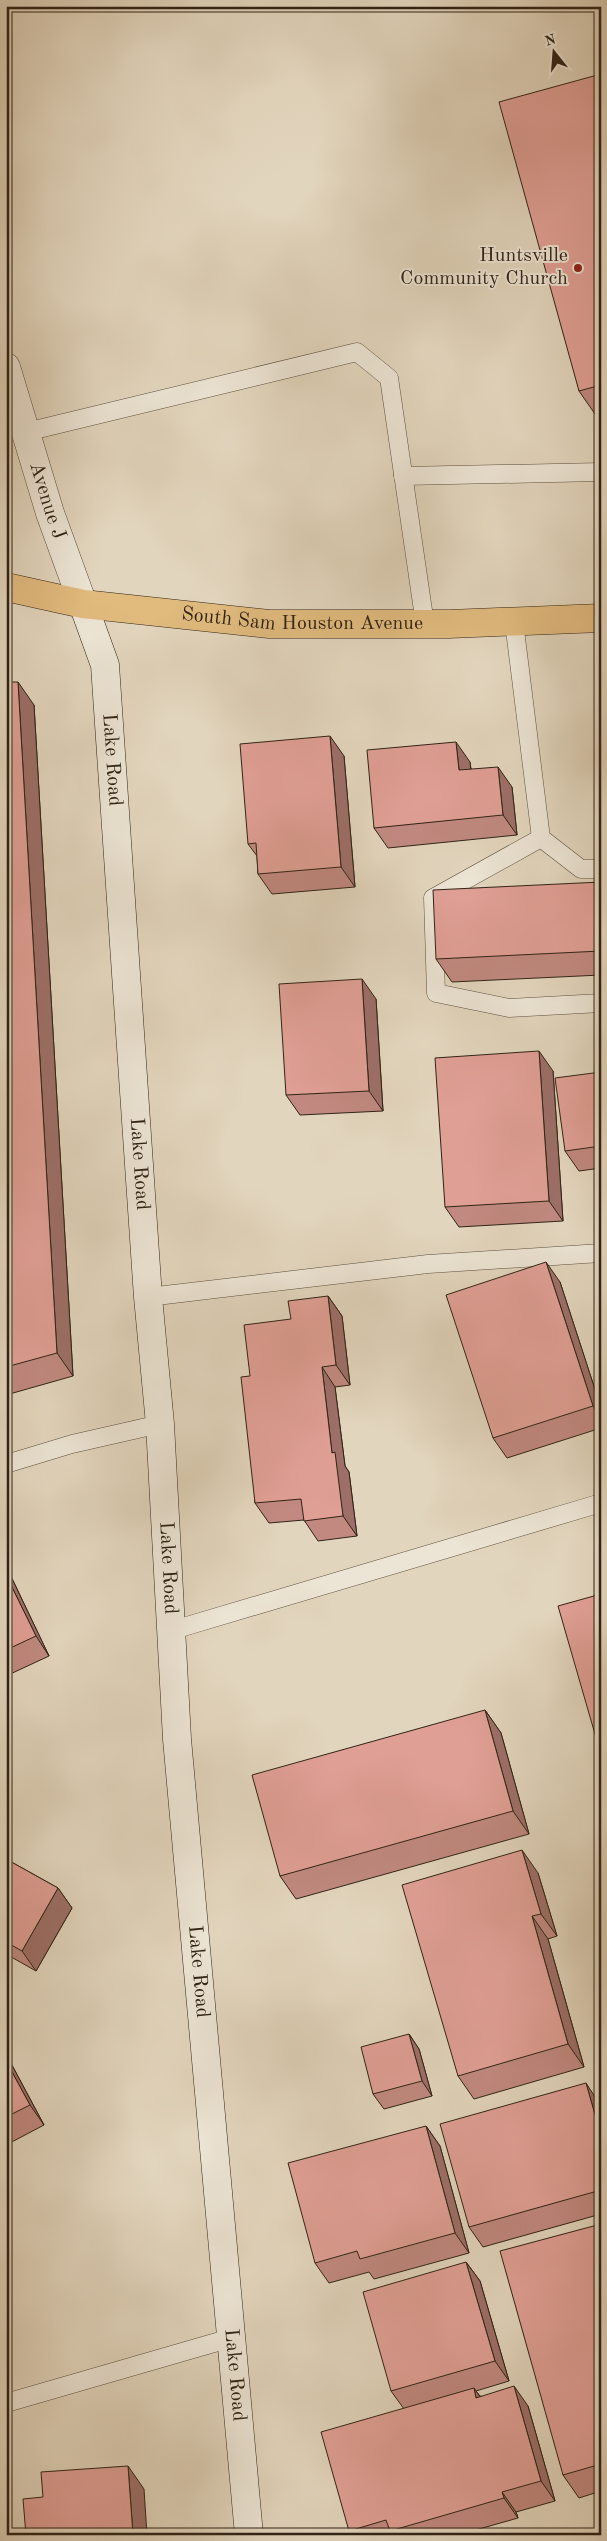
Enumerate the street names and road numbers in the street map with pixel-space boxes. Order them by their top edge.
street label: Avenue J [25,460,69,542]
street label: South Sam Houston Avenue [180,605,423,635]
street label: Lake Road [98,713,125,807]
street label: Lake Road [126,1117,152,1211]
street label: Lake Road [155,1521,180,1615]
street label: Lake Road [184,1924,212,2019]
street label: Lake Road [220,2328,249,2422]

